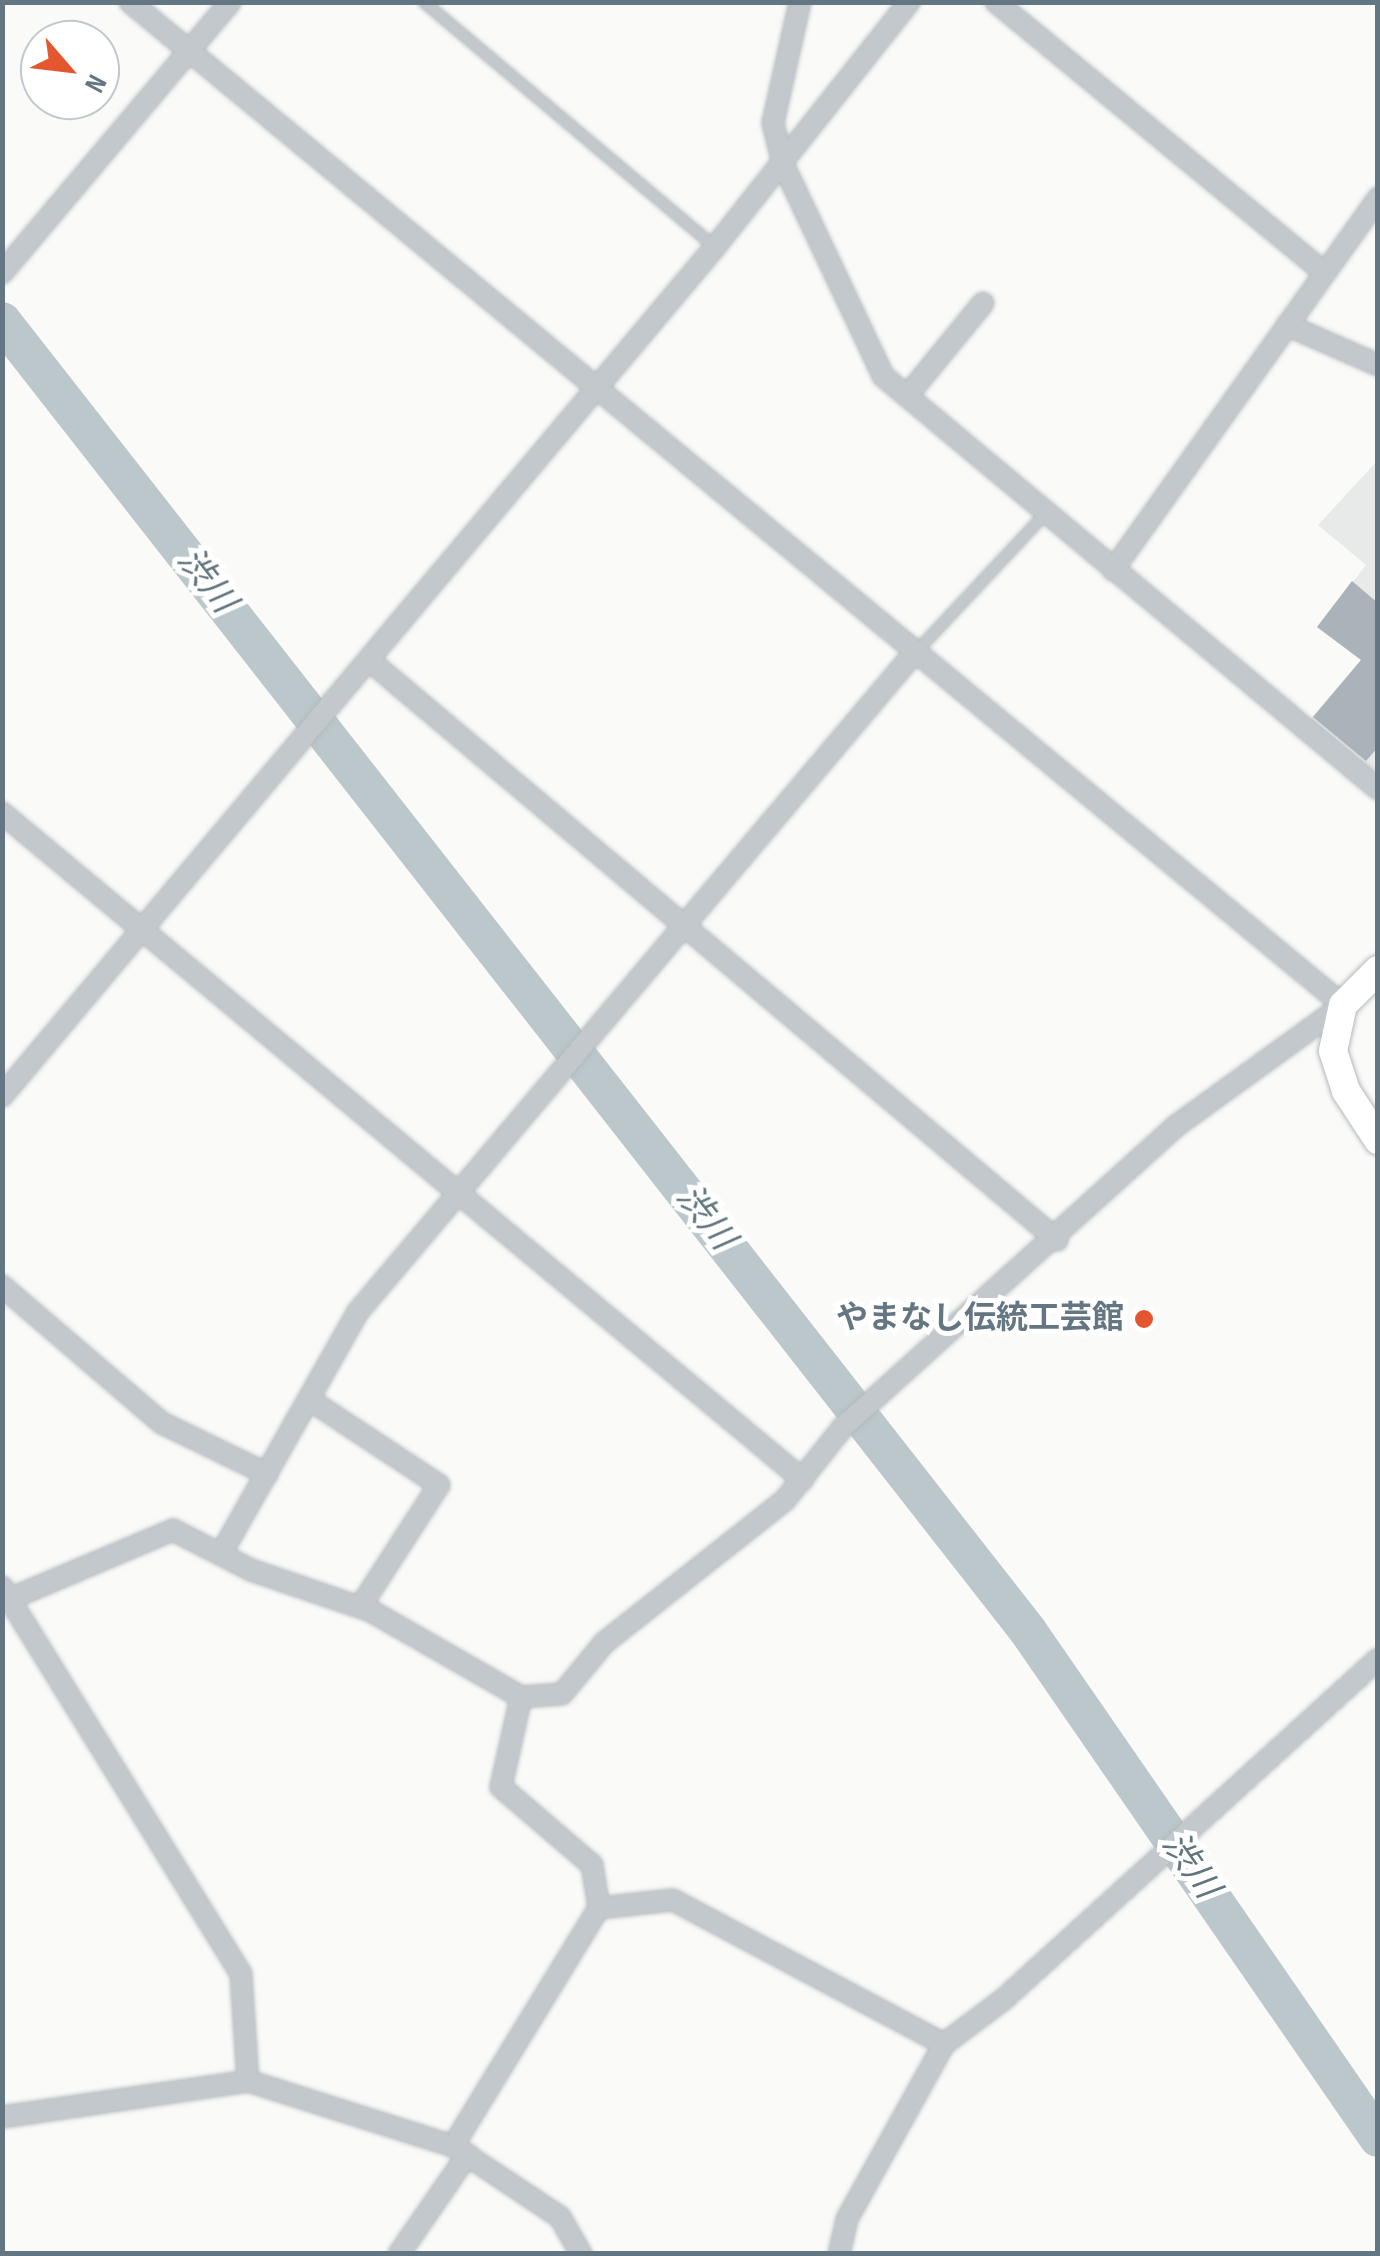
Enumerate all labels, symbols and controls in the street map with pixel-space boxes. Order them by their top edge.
north arrow [20,20,120,120]
text: N [77,69,113,98]
water label: 渋川 [168,540,244,622]
water label: 渋川 [667,1177,743,1259]
place label: やまなし伝統工芸館 [836,1300,1124,1338]
marker: やまなし伝統工芸館 [1133,1308,1155,1330]
water label: 渋川 [1153,1825,1227,1907]

